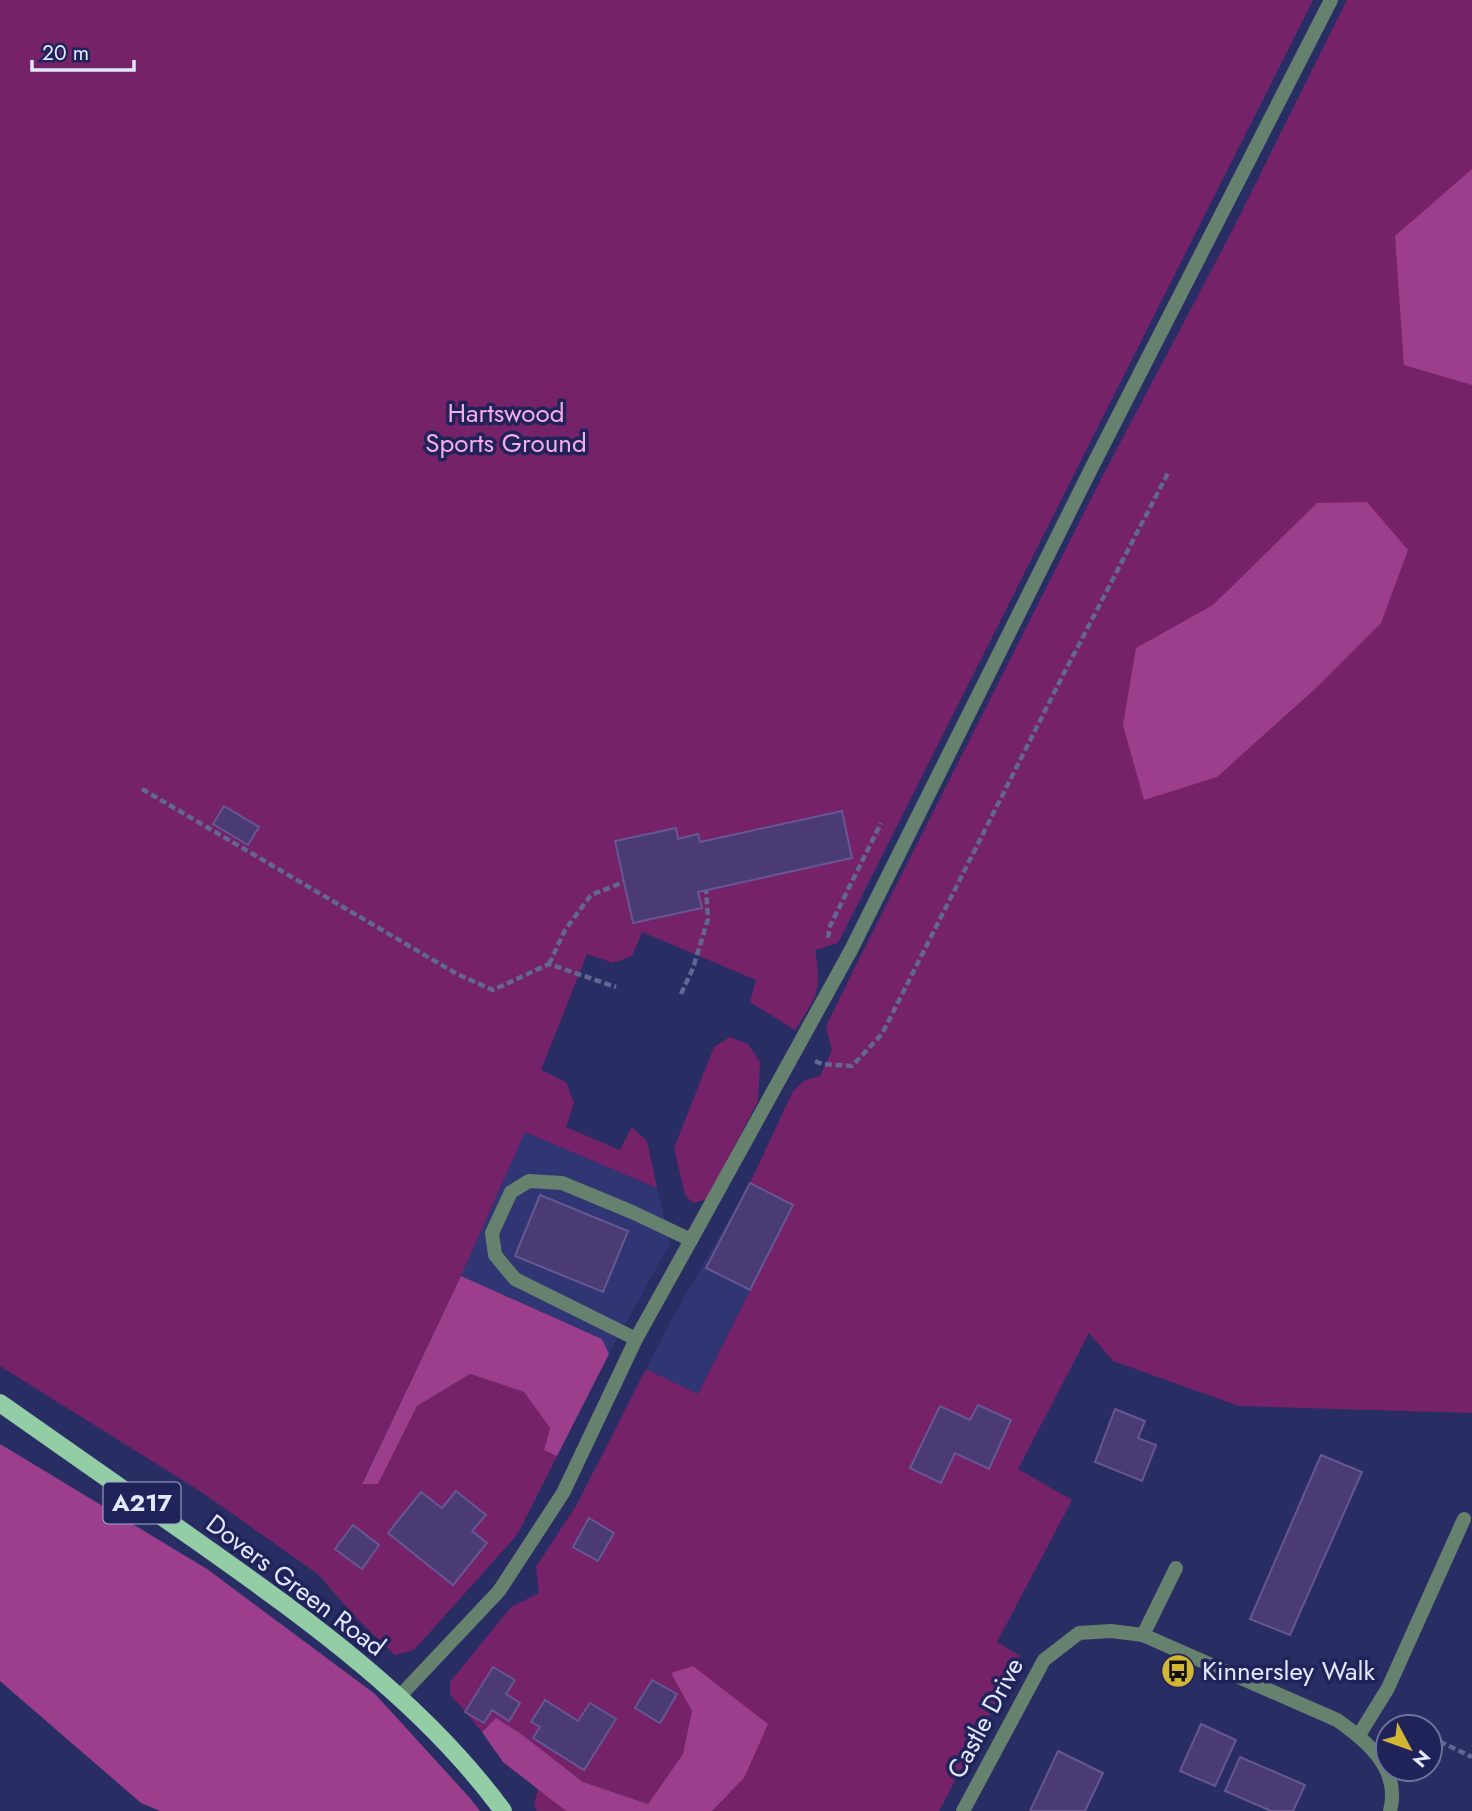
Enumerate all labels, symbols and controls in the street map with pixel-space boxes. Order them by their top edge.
scale bar [32,28,133,72]
text: 20 m [42,38,89,68]
park label: Hartswood Sports Ground [425,394,587,462]
road number: A217 [104,1483,180,1524]
street label: Dovers Green Road [198,1505,394,1665]
street label: Castle Drive [937,1651,1033,1785]
bus stop icon: Kinnersley Walk [1159,1652,1197,1690]
place label: Kinnersley Walk [1202,1652,1375,1690]
north arrow [1374,1713,1444,1783]
text: N [1406,1744,1437,1773]

